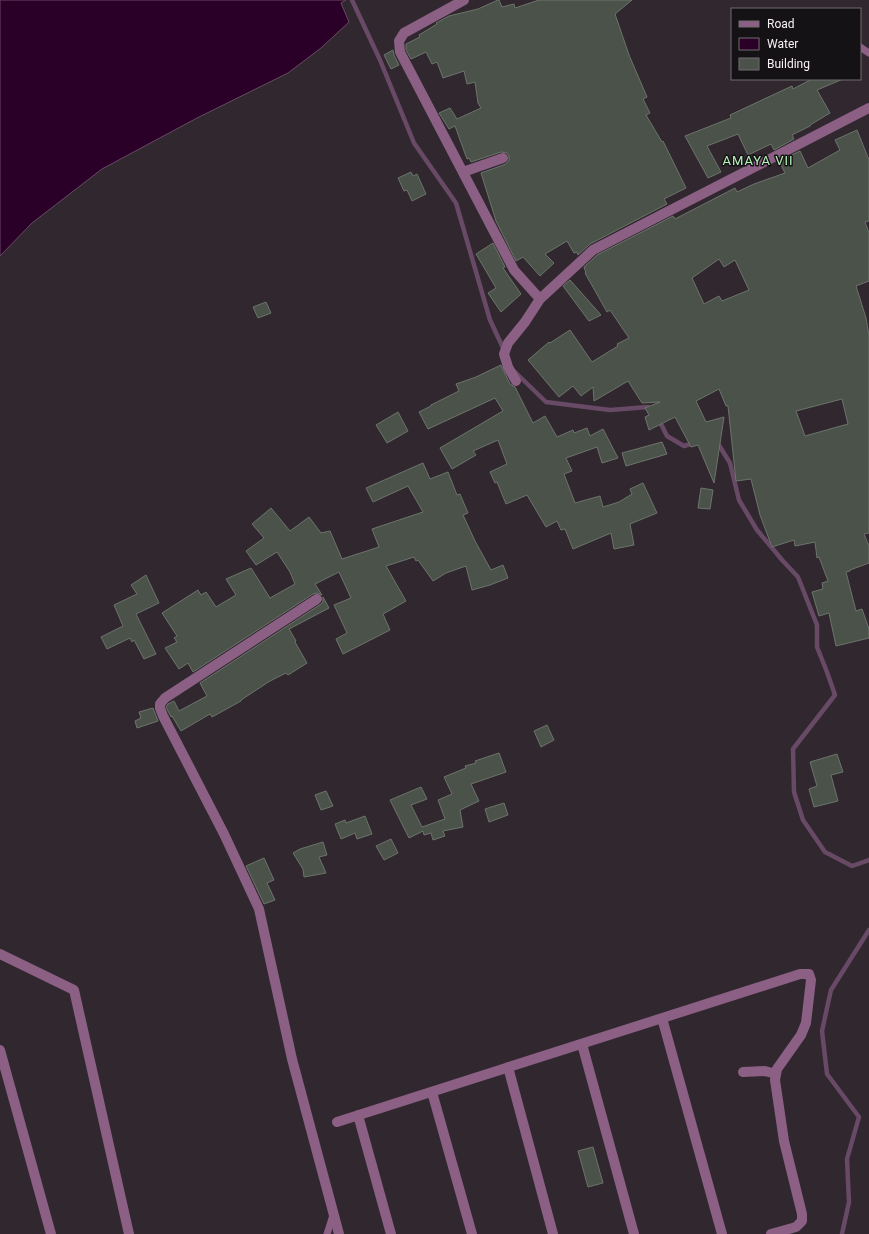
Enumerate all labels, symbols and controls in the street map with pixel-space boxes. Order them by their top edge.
legend [731,8,861,80]
text: Road [767,17,795,31]
text: Water [767,37,798,51]
text: Building [767,57,810,71]
district label: AMAYA VII [722,153,794,168]

